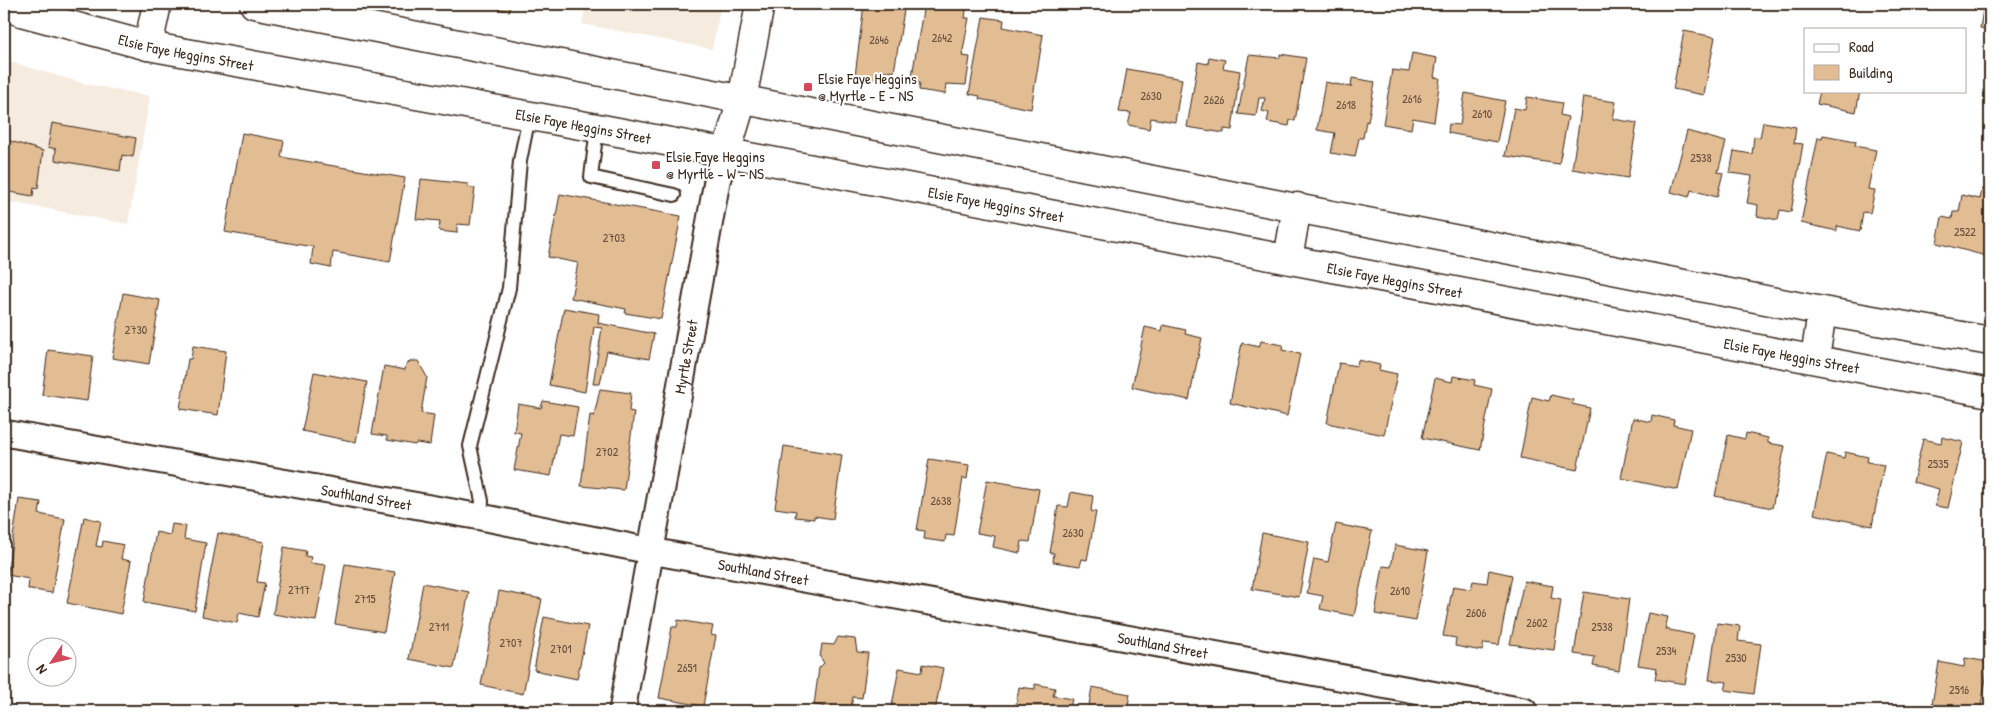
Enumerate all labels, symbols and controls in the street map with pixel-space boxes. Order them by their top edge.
street label: Elsie Faye Heggins Street [116,28,256,76]
legend [1804,28,1966,92]
house number: 2642 [932,29,953,46]
house number: 2646 [869,31,889,48]
text: Road [1849,36,1874,57]
text: Building [1849,62,1893,83]
place label: Elsie Faye Heggins @ Myrtle - E - NS [818,68,917,106]
marker: Elsie Faye Heggins @ Myrtle - E - NS [802,81,814,93]
house number: 2630 [1140,87,1162,104]
house number: 2616 [1402,90,1422,107]
house number: 2626 [1204,91,1225,108]
house number: 2618 [1336,96,1356,113]
street label: Elsie Faye Heggins Street [514,103,654,149]
house number: 2610 [1472,105,1492,122]
place label: Elsie Faye Heggins @ Myrtle - W - NS [666,146,765,184]
house number: 2538 [1690,149,1712,166]
marker: Elsie Faye Heggins @ Myrtle - W - NS [650,159,662,171]
street label: Elsie Faye Heggins Street [927,181,1066,227]
house number: 2522 [1954,223,1976,240]
house number: 2703 [603,229,625,246]
street label: Elsie Faye Heggins Street [1325,257,1465,303]
street label: Myrtle Street [669,317,703,395]
house number: 2730 [125,321,147,338]
street label: Elsie Faye Heggins Street [1722,332,1862,379]
house number: 2702 [596,443,619,460]
house number: 2535 [1927,455,1949,472]
street label: Southland Street [320,479,414,515]
house number: 2638 [931,492,951,509]
house number: 2630 [1062,524,1084,541]
street label: Southland Street [717,553,811,590]
house number: 2717 [288,581,310,598]
house number: 2610 [1390,582,1410,599]
house number: 2715 [355,590,376,607]
house number: 2606 [1466,604,1486,621]
house number: 2602 [1526,614,1548,631]
house number: 2711 [429,618,449,635]
house number: 2538 [1591,618,1613,635]
street label: Southland Street [1116,626,1210,664]
house number: 2707 [500,634,522,651]
north arrow [28,638,78,688]
house number: 2701 [550,640,572,657]
house number: 2534 [1656,642,1677,659]
house number: 2530 [1725,649,1747,666]
house number: 2651 [677,659,697,676]
text: N [31,661,51,678]
house number: 2516 [1949,681,1969,698]

